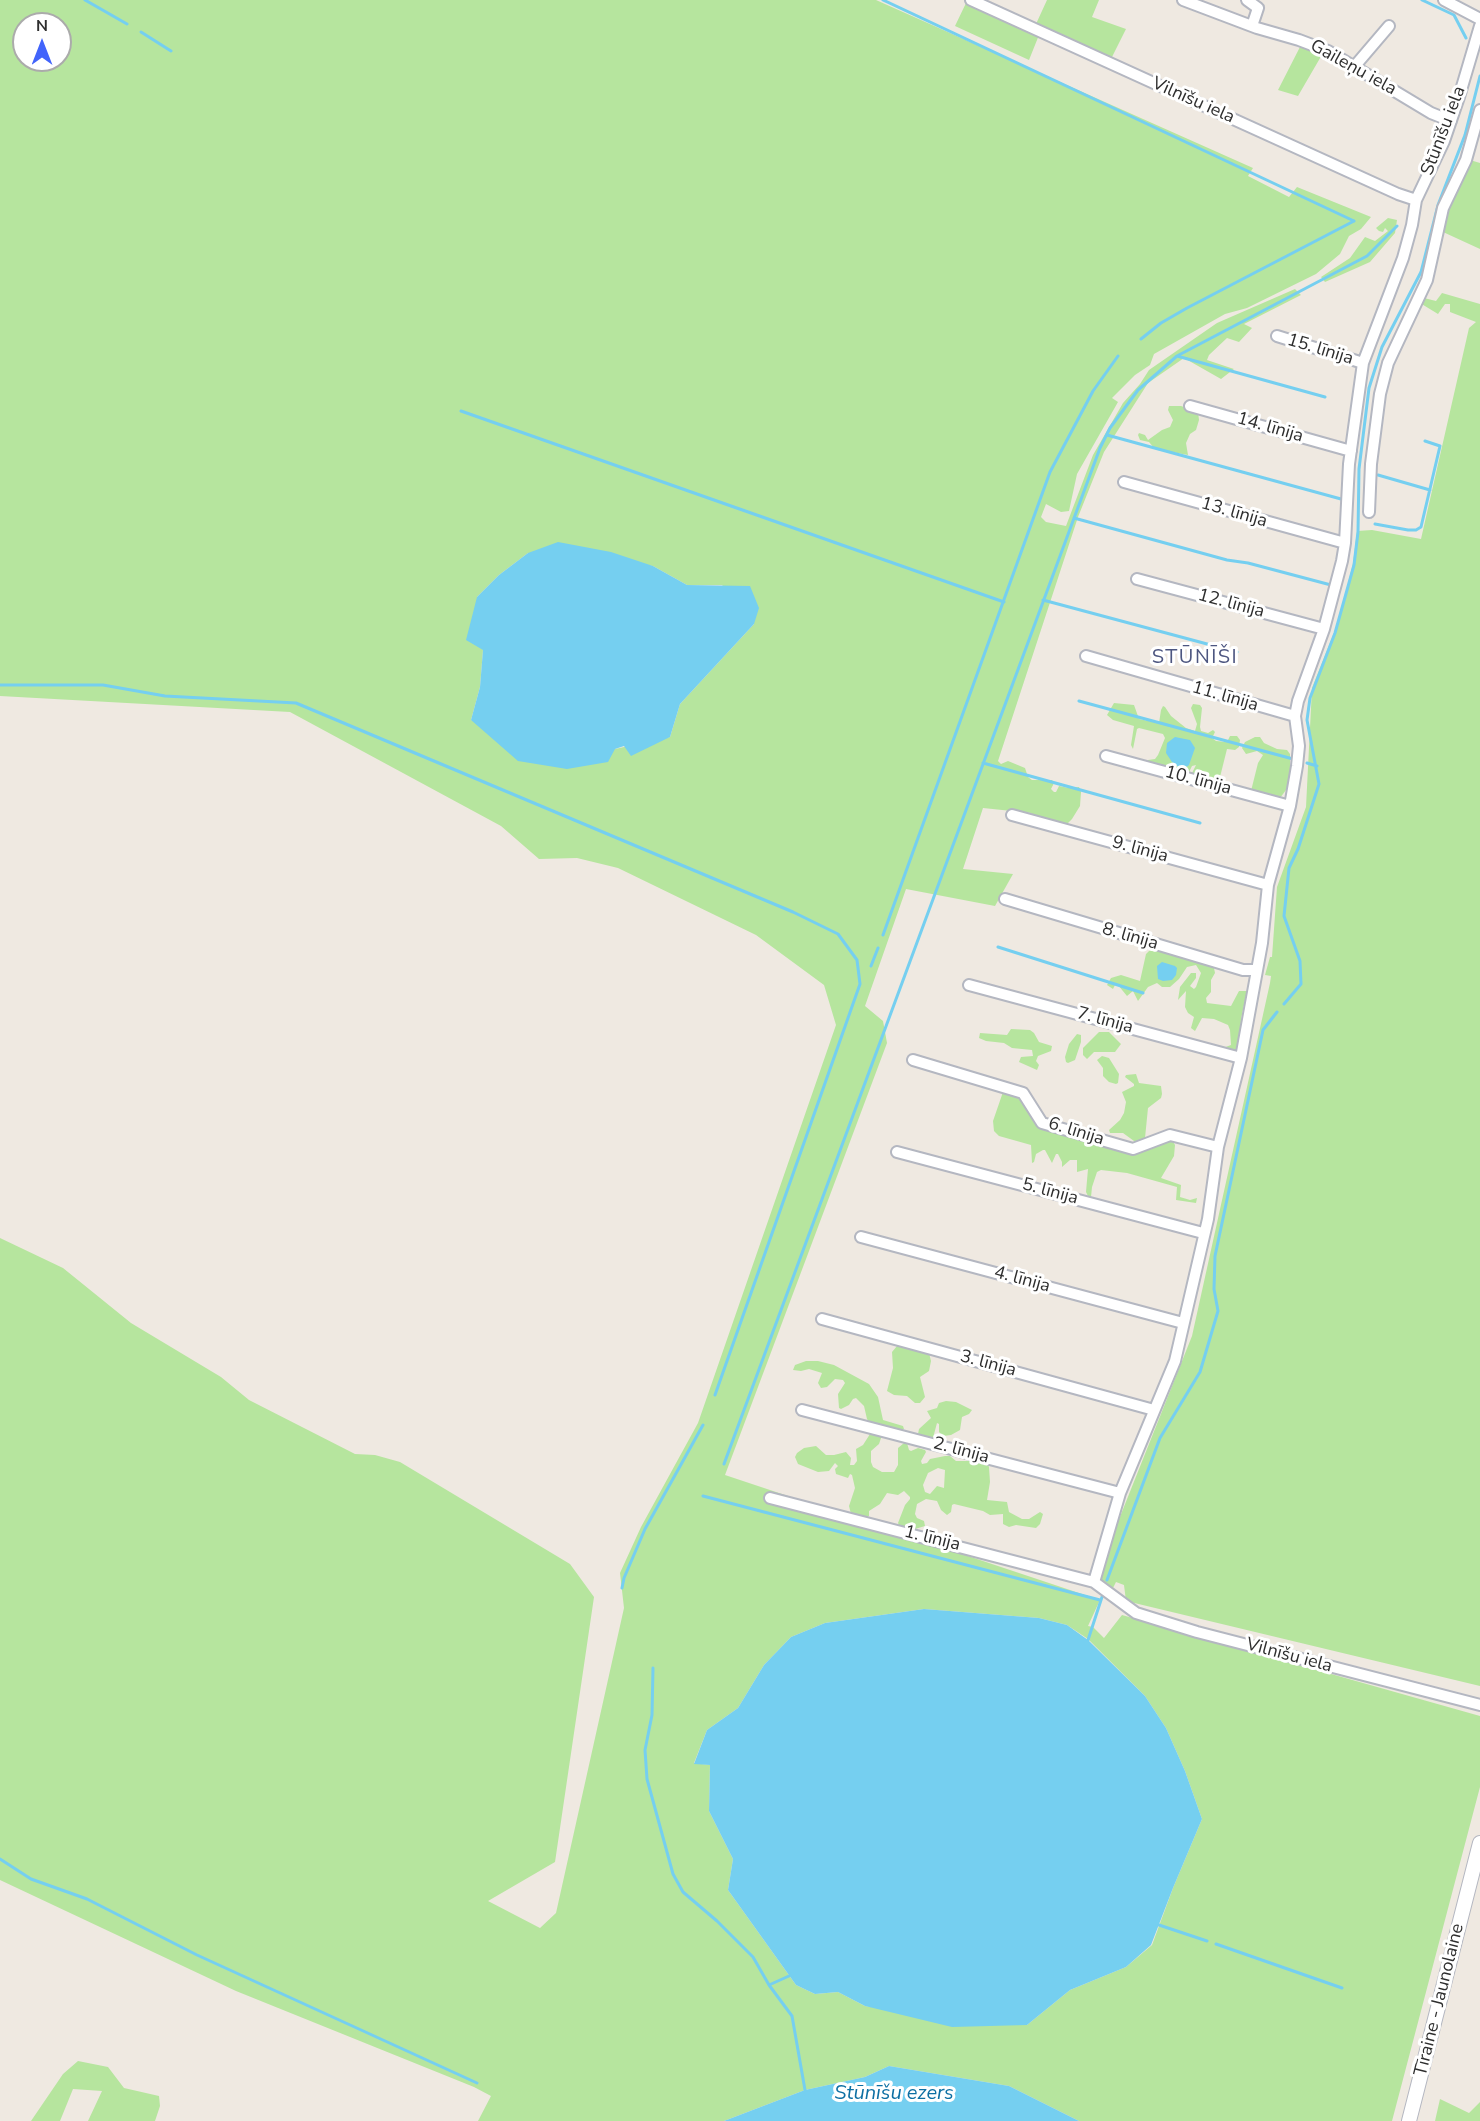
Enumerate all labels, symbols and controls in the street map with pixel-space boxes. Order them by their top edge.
north arrow [12,12,72,72]
text: N [36,15,48,37]
street label: Gaileņu iela [1306,35,1400,101]
street label: Vilnīšu iela [1148,73,1238,129]
street label: Stūnīšu iela [1417,83,1471,179]
street label: 15. līnija [1284,330,1356,370]
street label: 14. līnija [1234,408,1306,448]
street label: 13. līnija [1198,493,1270,533]
street label: 12. līnija [1195,585,1267,623]
district label: STŪNĪŠI [1152,646,1238,670]
street label: 11. līnija [1189,677,1261,717]
street label: 10. līnija [1162,762,1234,800]
street label: 9. līnija [1110,832,1170,868]
street label: 8. līnija [1100,919,1160,955]
street label: 7. līnija [1075,1003,1135,1039]
street label: 6. līnija [1045,1113,1107,1151]
street label: 5. līnija [1020,1174,1080,1210]
street label: 4. līnija [992,1262,1052,1298]
street label: 3. līnija [958,1346,1018,1382]
street label: 2. līnija [931,1433,991,1469]
street label: 1. līnija [902,1522,962,1556]
street label: Vilnīšu iela [1244,1634,1334,1678]
street label: Tīraine - Jaunolaine [1411,1922,1469,2078]
water label: Stūnīšu ezers [834,2082,954,2106]

